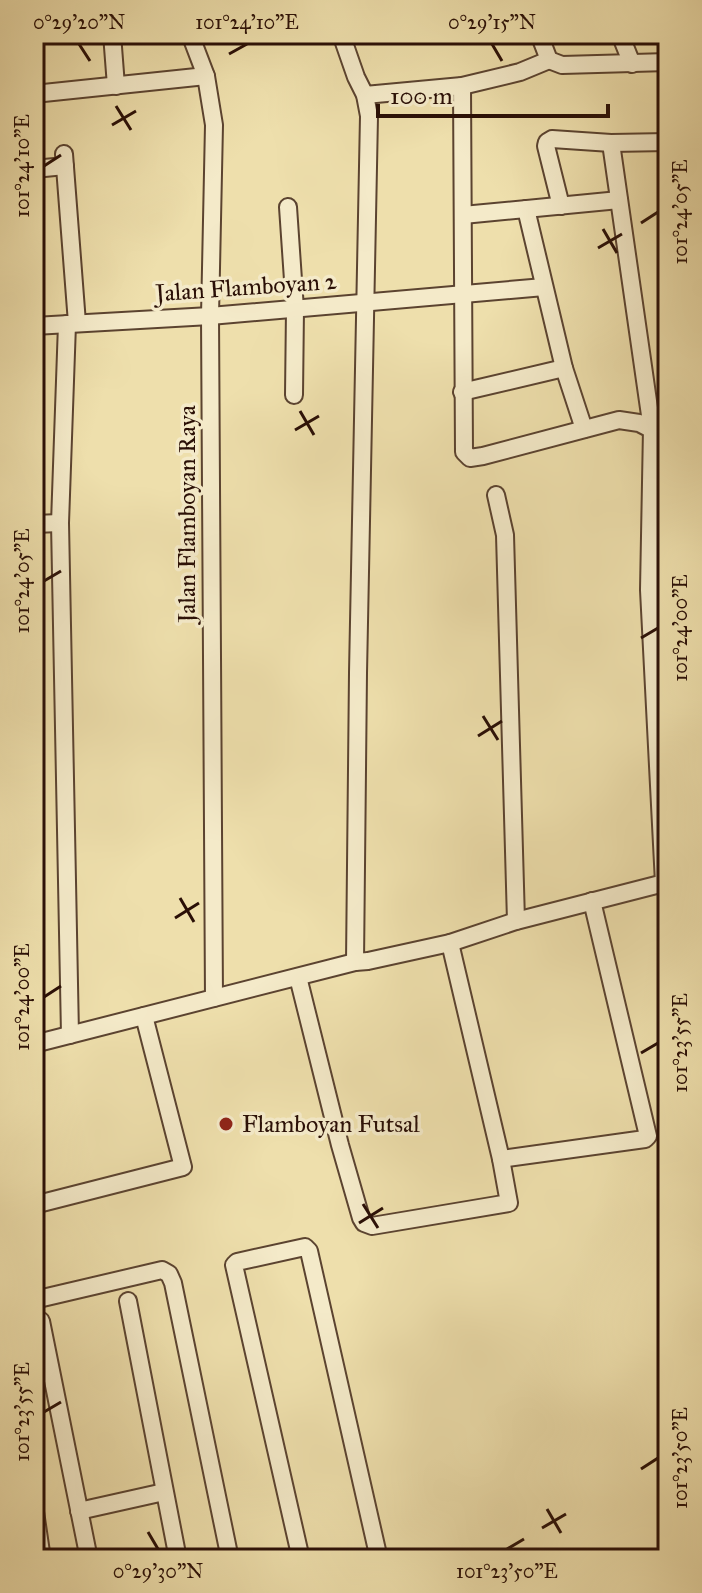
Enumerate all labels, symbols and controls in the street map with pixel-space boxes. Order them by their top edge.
text: 0°29'20"N [33,10,125,34]
text: 101°24'10"E [195,10,299,34]
text: 0°29'15"N [448,10,536,34]
scale bar [378,68,608,118]
text: 100 m [390,81,453,111]
text: 101°24'10"E [10,114,34,218]
text: 101°24'05"E [668,160,692,264]
street label: Jalan Flamboyan 2 [151,266,338,308]
street label: Jalan Flamboyan Raya [172,404,202,626]
text: 101°24'05"E [10,529,34,633]
text: 101°24'00"E [668,574,692,682]
text: 101°24'00"E [10,943,34,1051]
text: 101°23'55"E [668,993,692,1093]
place label: Flamboyan Futsal [242,1109,420,1139]
marker: Flamboyan Futsal [217,1115,235,1133]
text: 101°23'55"E [10,1362,34,1462]
text: 101°23'50"E [668,1407,692,1509]
text: 0°29'30"N [113,1559,203,1583]
text: 101°23'50"E [456,1559,558,1583]

